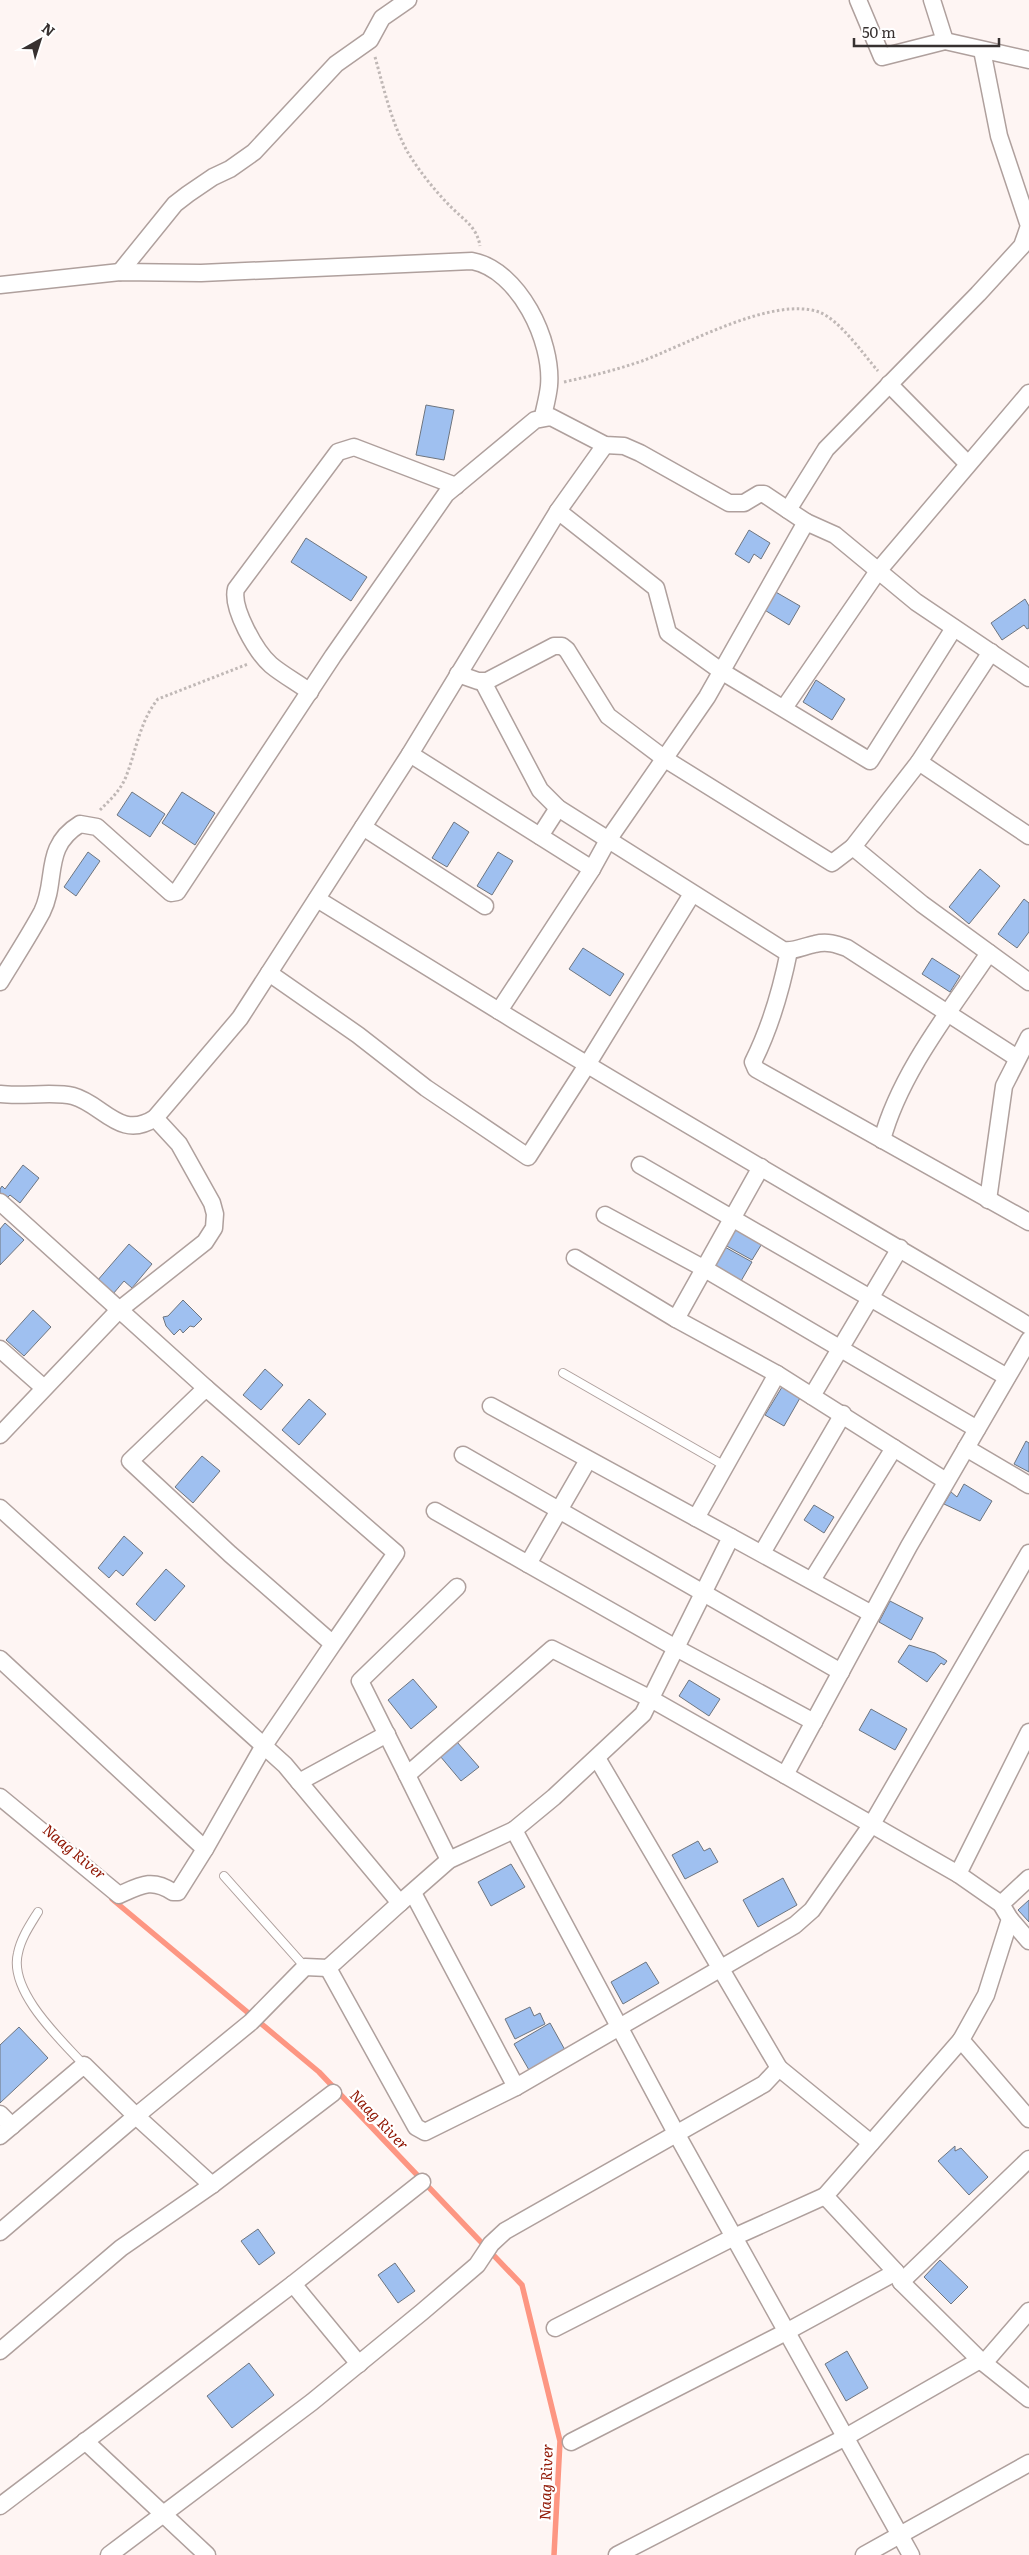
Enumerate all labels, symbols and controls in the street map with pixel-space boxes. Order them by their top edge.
north arrow [15,15,65,65]
scale bar [854,15,999,47]
text: N [38,18,60,41]
text: 50 m [862,20,896,43]
water label: Naag River [38,1818,112,1884]
water label: Naag River [345,2083,415,2155]
water label: Naag River [532,2443,558,2521]

